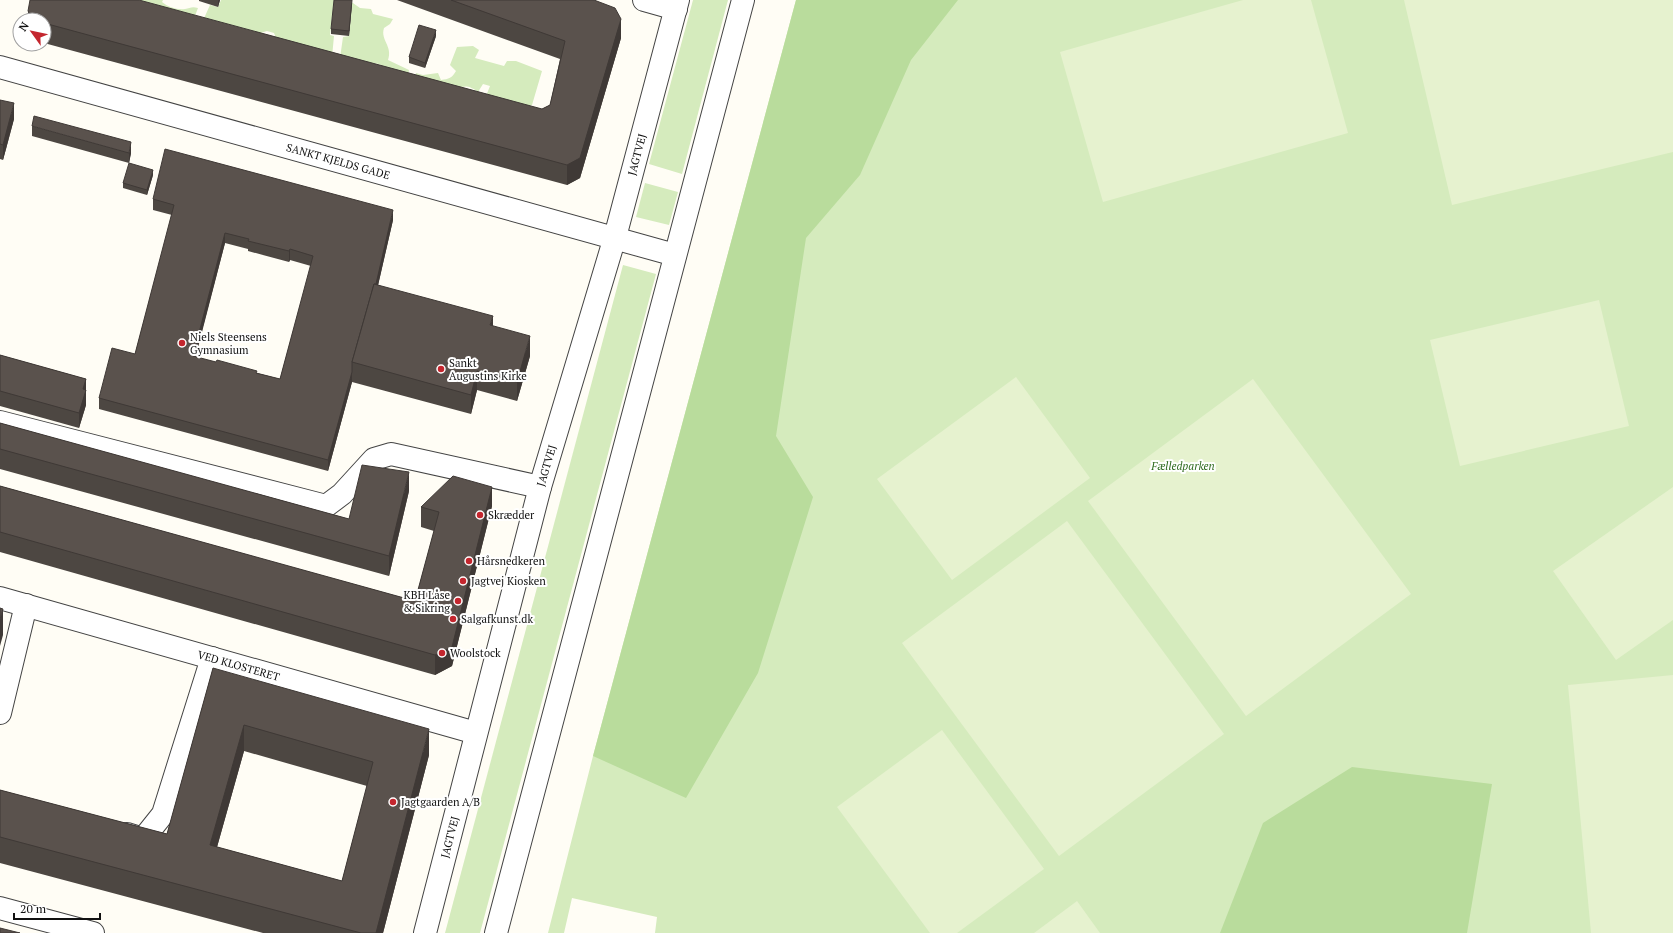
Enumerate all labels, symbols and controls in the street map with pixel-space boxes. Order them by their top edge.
north arrow [12,12,52,52]
text: N [15,19,32,34]
street label: JAGTVEJ [625,132,649,177]
street label: SANKT KJELDS GADE [285,140,392,182]
place label: Niels Steensens Gymnasium [190,330,267,357]
marker: Niels Steensens Gymnasium [177,338,187,348]
place label: Sankt Augustins Kirke [449,356,527,383]
marker: Sankt Augustins Kirke [436,364,446,374]
street label: JAGTVEJ [534,443,559,488]
park label: Fælledparken [1150,459,1215,473]
place label: Skrædder [488,508,535,522]
marker: Skrædder [475,510,485,520]
place label: Hårsnedkeren [477,554,546,568]
marker: Hårsnedkeren [464,556,474,566]
place label: Jagtvej Kiosken [471,574,546,588]
marker: Jagtvej Kiosken [458,576,468,586]
place label: KBH Låse & Sikring [403,588,450,615]
marker: KBH Låse & Sikring [453,596,463,606]
place label: Salgafkunst.dk [461,612,533,626]
marker: Salgafkunst.dk [448,614,458,624]
place label: Woolstock [450,646,501,660]
street label: VED KLOSTERET [196,647,281,684]
marker: Woolstock [437,648,447,658]
place label: Jagtgaarden A/B [401,795,480,809]
marker: Jagtgaarden A/B [388,797,398,807]
street label: JAGTVEJ [438,814,462,860]
scale bar [14,895,100,921]
text: 20 m [20,901,47,916]

